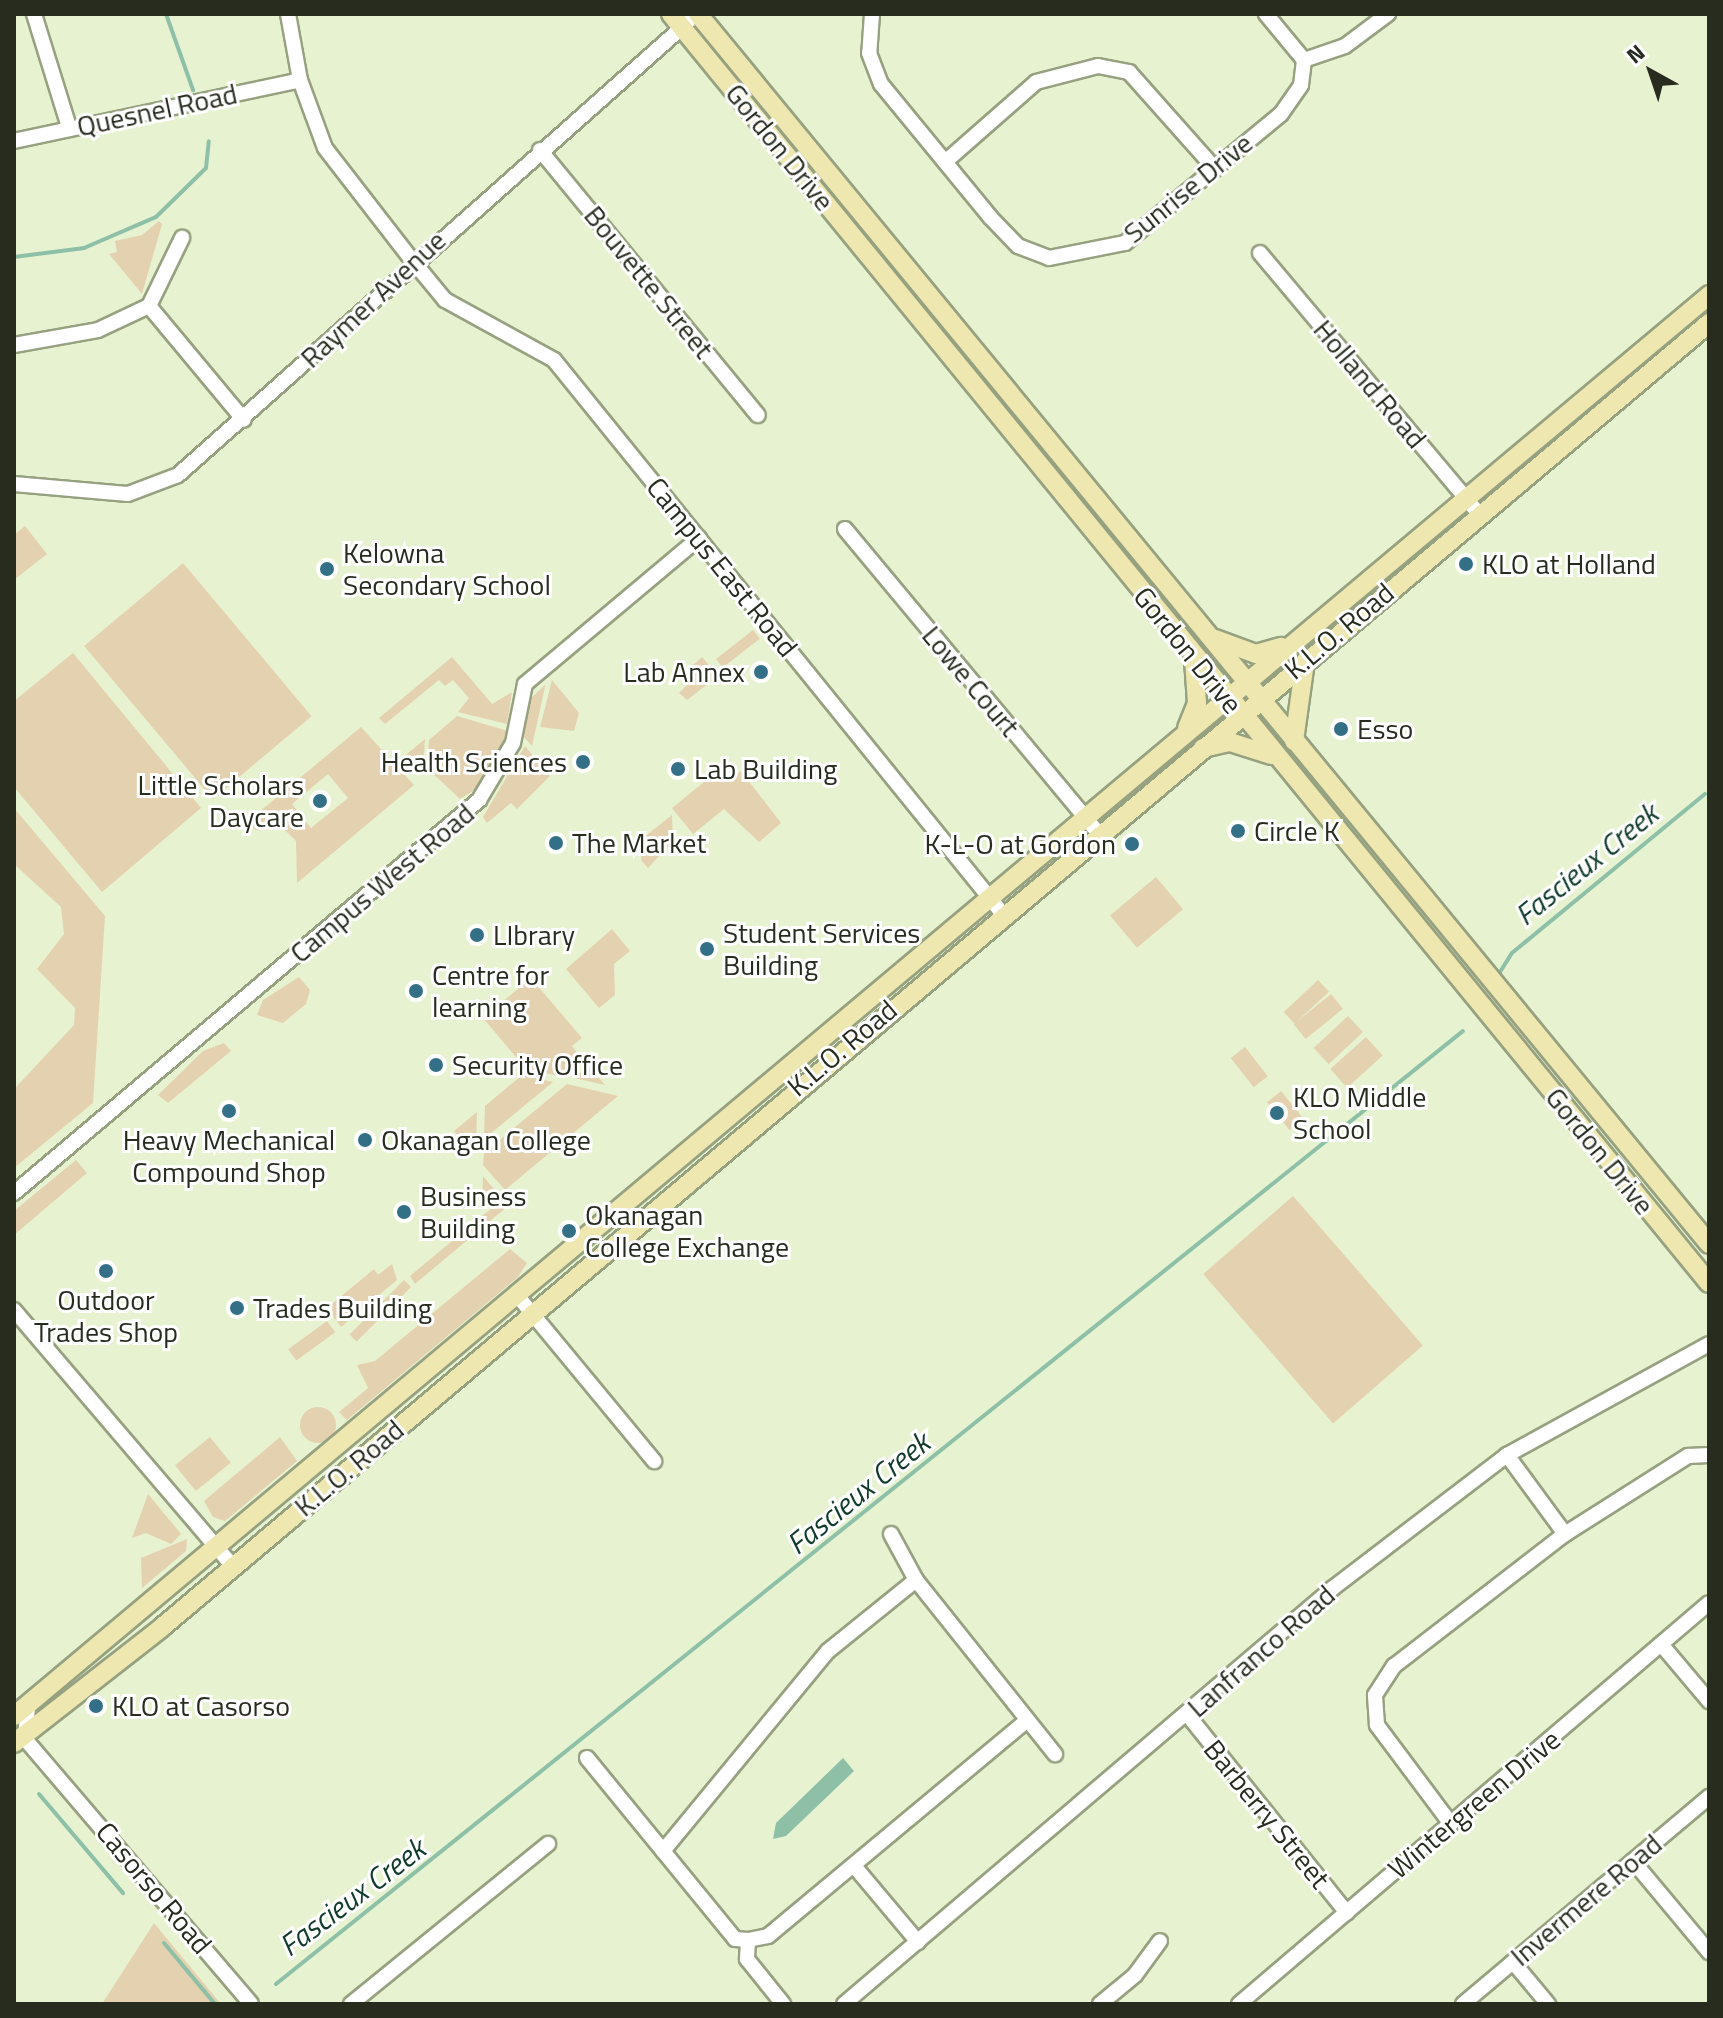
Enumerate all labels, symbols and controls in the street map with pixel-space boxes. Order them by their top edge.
north arrow [1611,32,1691,112]
text: N [1619,36,1652,72]
street label: Quesnel Road [74,77,240,143]
street label: Gordon Drive [719,77,841,217]
street label: Sunrise Drive [1117,126,1259,250]
street label: Bouvette Street [577,199,721,365]
street label: Raymer Avenue [294,223,452,375]
street label: Holland Road [1307,313,1433,455]
street label: Campus East Road [640,471,804,663]
place label: Kelowna Secondary School [343,536,551,602]
place label: KLO at Holland [1482,547,1656,581]
marker: KLO at Holland [1457,555,1475,573]
marker: Kelowna Secondary School [318,560,336,578]
street label: K.L.O. Road [1278,576,1400,686]
street label: Gordon Drive [1127,580,1249,720]
street label: Lowe Court [915,619,1027,743]
place label: Lab Annex [623,655,745,689]
marker: Lab Annex [752,663,770,681]
place label: Esso [1357,712,1413,746]
marker: Esso [1332,720,1350,738]
place label: Health Sciences [381,745,567,779]
place label: Lab Building [694,752,837,786]
marker: Health Sciences [574,753,592,771]
marker: Lab Building [669,760,687,778]
place label: Little Scholars Daycare [138,768,304,834]
marker: Little Scholars Daycare [311,792,329,810]
water label: Fascieux Creek [1507,795,1665,933]
street label: Campus West Road [283,796,481,970]
place label: Circle K [1254,814,1340,848]
marker: Circle K [1229,822,1247,840]
place label: The Market [572,826,706,860]
place label: K-L-O at Gordon [925,827,1116,861]
marker: The Market [547,834,565,852]
marker: K-L-O at Gordon [1123,835,1141,853]
place label: Student Services Building [723,916,920,982]
place label: LIbrary [493,918,575,952]
marker: LIbrary [468,926,486,944]
marker: Student Services Building [698,940,716,958]
place label: Centre for learning [432,958,549,1024]
marker: Centre for learning [407,982,425,1000]
street label: K.L.O. Road [781,993,903,1103]
place label: Security Office [452,1048,623,1082]
marker: Security Office [427,1056,445,1074]
place label: KLO Middle School [1293,1080,1426,1146]
street label: Gordon Drive [1539,1081,1661,1221]
marker: Heavy Mechanical Compound Shop [220,1102,238,1120]
marker: KLO Middle School [1268,1104,1286,1122]
place label: Heavy Mechanical Compound Shop [123,1123,335,1189]
place label: Okanagan College [381,1123,591,1157]
marker: Okanagan College [356,1131,374,1149]
place label: Business Building [420,1179,526,1245]
place label: Okanagan College Exchange [585,1198,789,1264]
marker: Business Building [395,1203,413,1221]
marker: Okanagan College Exchange [560,1222,578,1240]
marker: Outdoor Trades Shop [97,1262,115,1280]
place label: Outdoor Trades Shop [34,1283,178,1349]
place label: Trades Building [253,1291,432,1325]
marker: Trades Building [228,1299,246,1317]
street label: K.L.O. Road [288,1413,410,1523]
water label: Fascieux Creek [779,1424,937,1562]
street label: Lanfranco Road [1181,1578,1341,1724]
place label: KLO at Casorso [112,1689,290,1723]
marker: KLO at Casorso [87,1697,105,1715]
street label: Wintergreen Drive [1381,1722,1567,1886]
street label: Barberry Street [1197,1733,1337,1895]
street label: Casorso Road [89,1815,219,1961]
street label: Invermere Road [1504,1827,1668,1973]
water label: Fascieux Creek [272,1830,432,1964]

